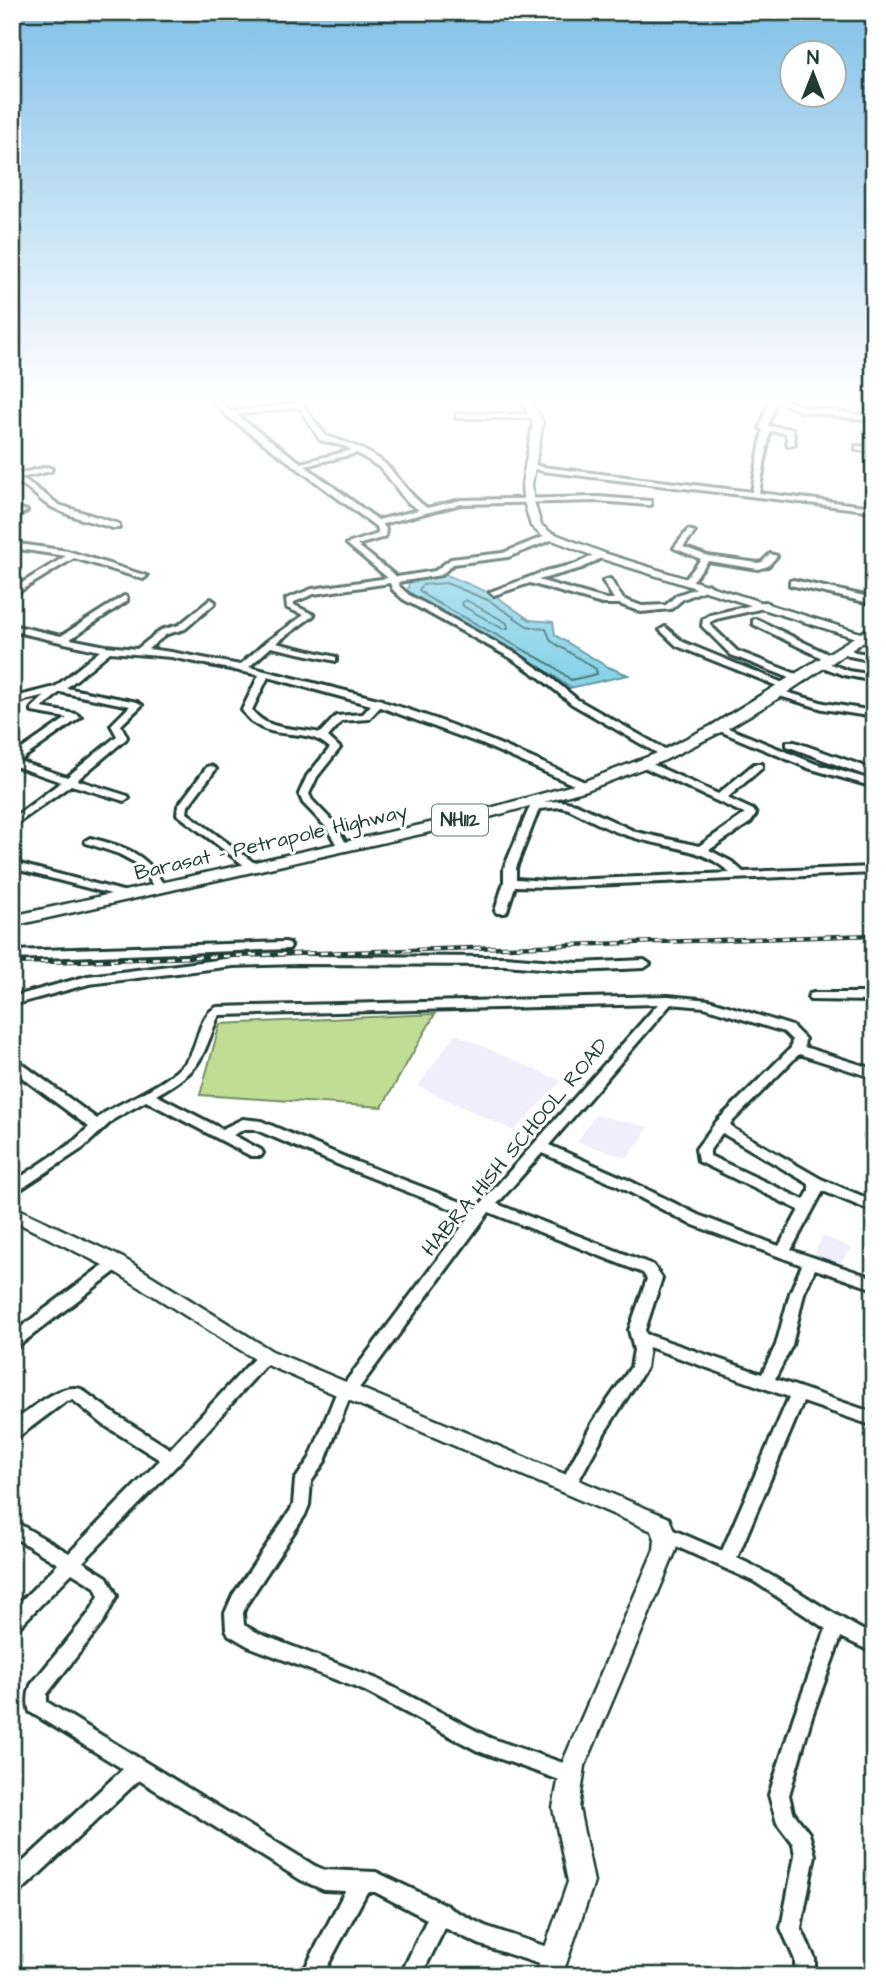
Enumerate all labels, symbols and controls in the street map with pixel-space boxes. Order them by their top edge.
north arrow [778,38,848,108]
text: N [807,45,819,72]
street label: Barasat - Petrapole Highway [132,796,411,889]
road number: NH112 [432,804,488,835]
street label: HABRA HISH SCHOOL ROAD [415,1031,615,1262]

